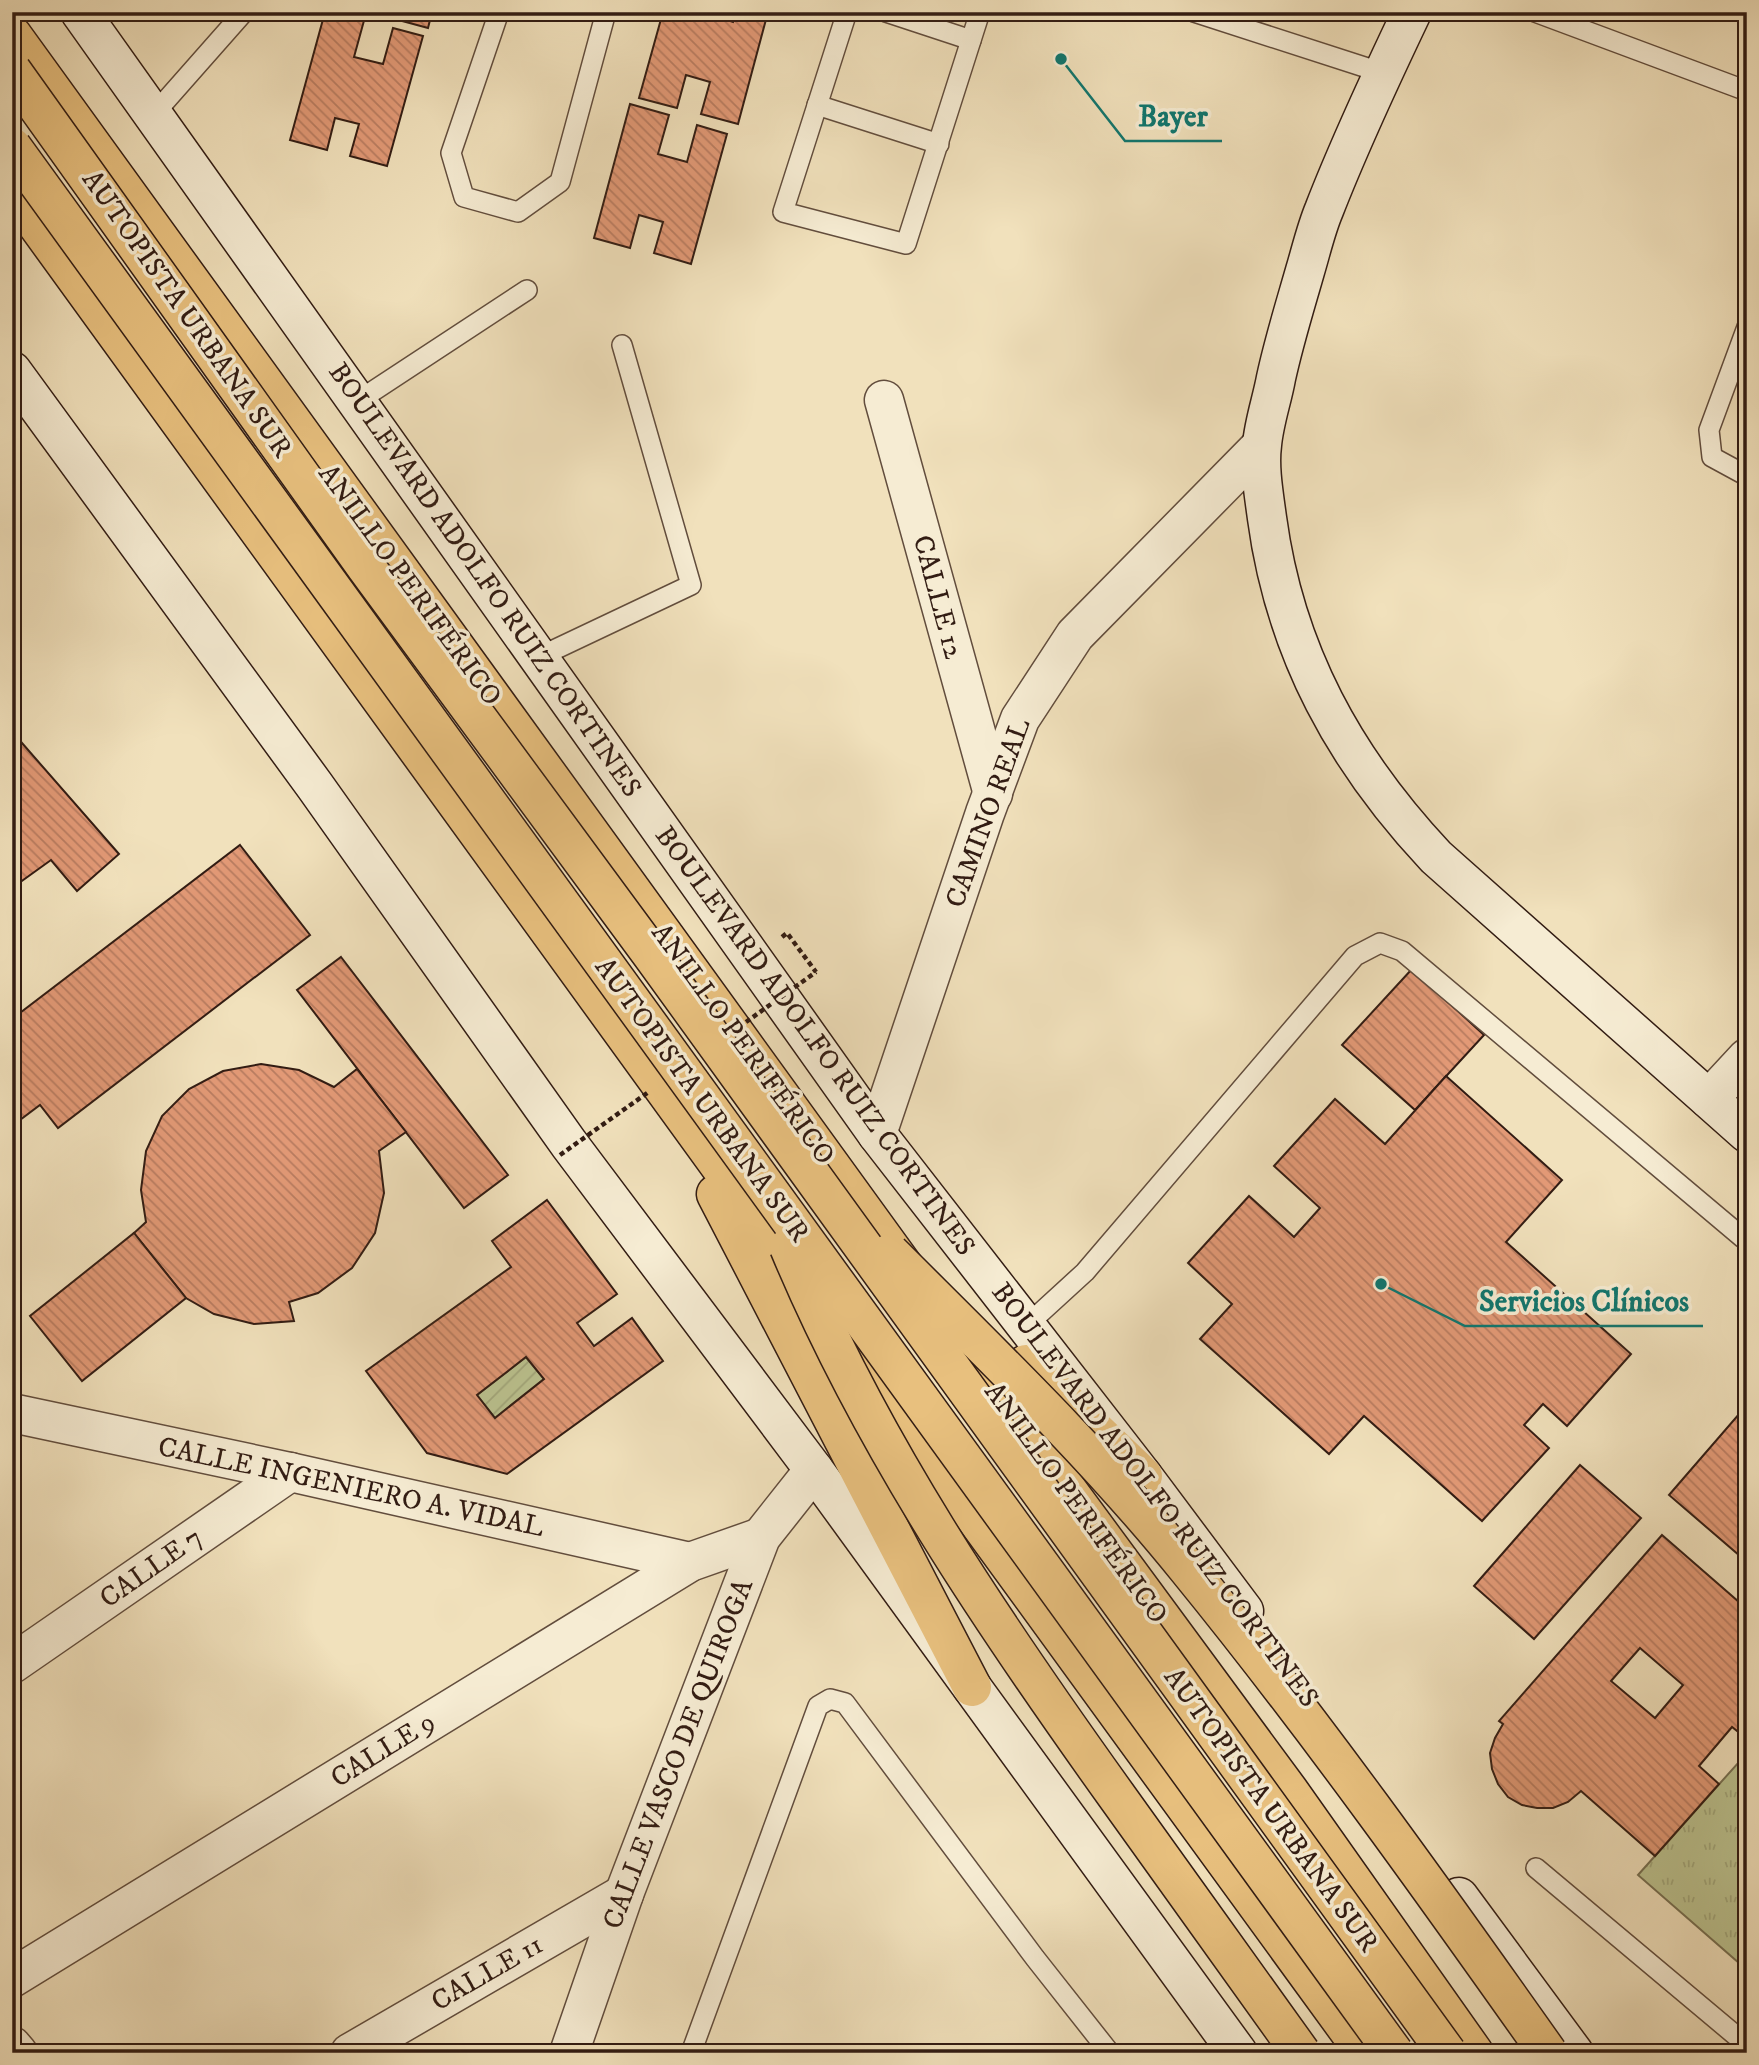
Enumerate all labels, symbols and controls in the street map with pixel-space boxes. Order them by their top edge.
callout: Bayer [1125,90,1222,141]
text: Bayer [1138,99,1209,136]
street label: AUTOPISTA URBANA SUR [74,163,300,465]
street label: BOULEVARD ADOLFO RUIZ CORTINES [321,356,649,804]
street label: ANILLO PERIFÉRICO [311,457,509,713]
street label: CALLE 12 [905,531,971,663]
street label: CAMINO REAL [938,714,1038,912]
street label: BOULEVARD ADOLFO RUIZ CORTINES [647,819,983,1263]
street label: ANILLO PERIFÉRICO [644,916,842,1172]
street label: AUTOPISTA URBANA SUR [587,951,817,1250]
callout: Servicios Clínicos [1465,1275,1703,1326]
street label: BOULEVARD ADOLFO RUIZ CORTINES [984,1276,1326,1714]
text: Servicios Clínicos [1479,1284,1689,1321]
street label: ANILLO PERIFÉRICO [977,1375,1175,1631]
street label: CALLE INGENIERO A. VIDAL [155,1429,547,1545]
street label: CALLE 7 [93,1520,209,1616]
street label: CALLE VASCO DE QUIROGA [595,1573,761,1934]
street label: AUTOPISTA URBANA SUR [1156,1661,1386,1960]
street label: CALLE 9 [324,1704,442,1796]
street label: CALLE 11 [425,1927,549,2019]

